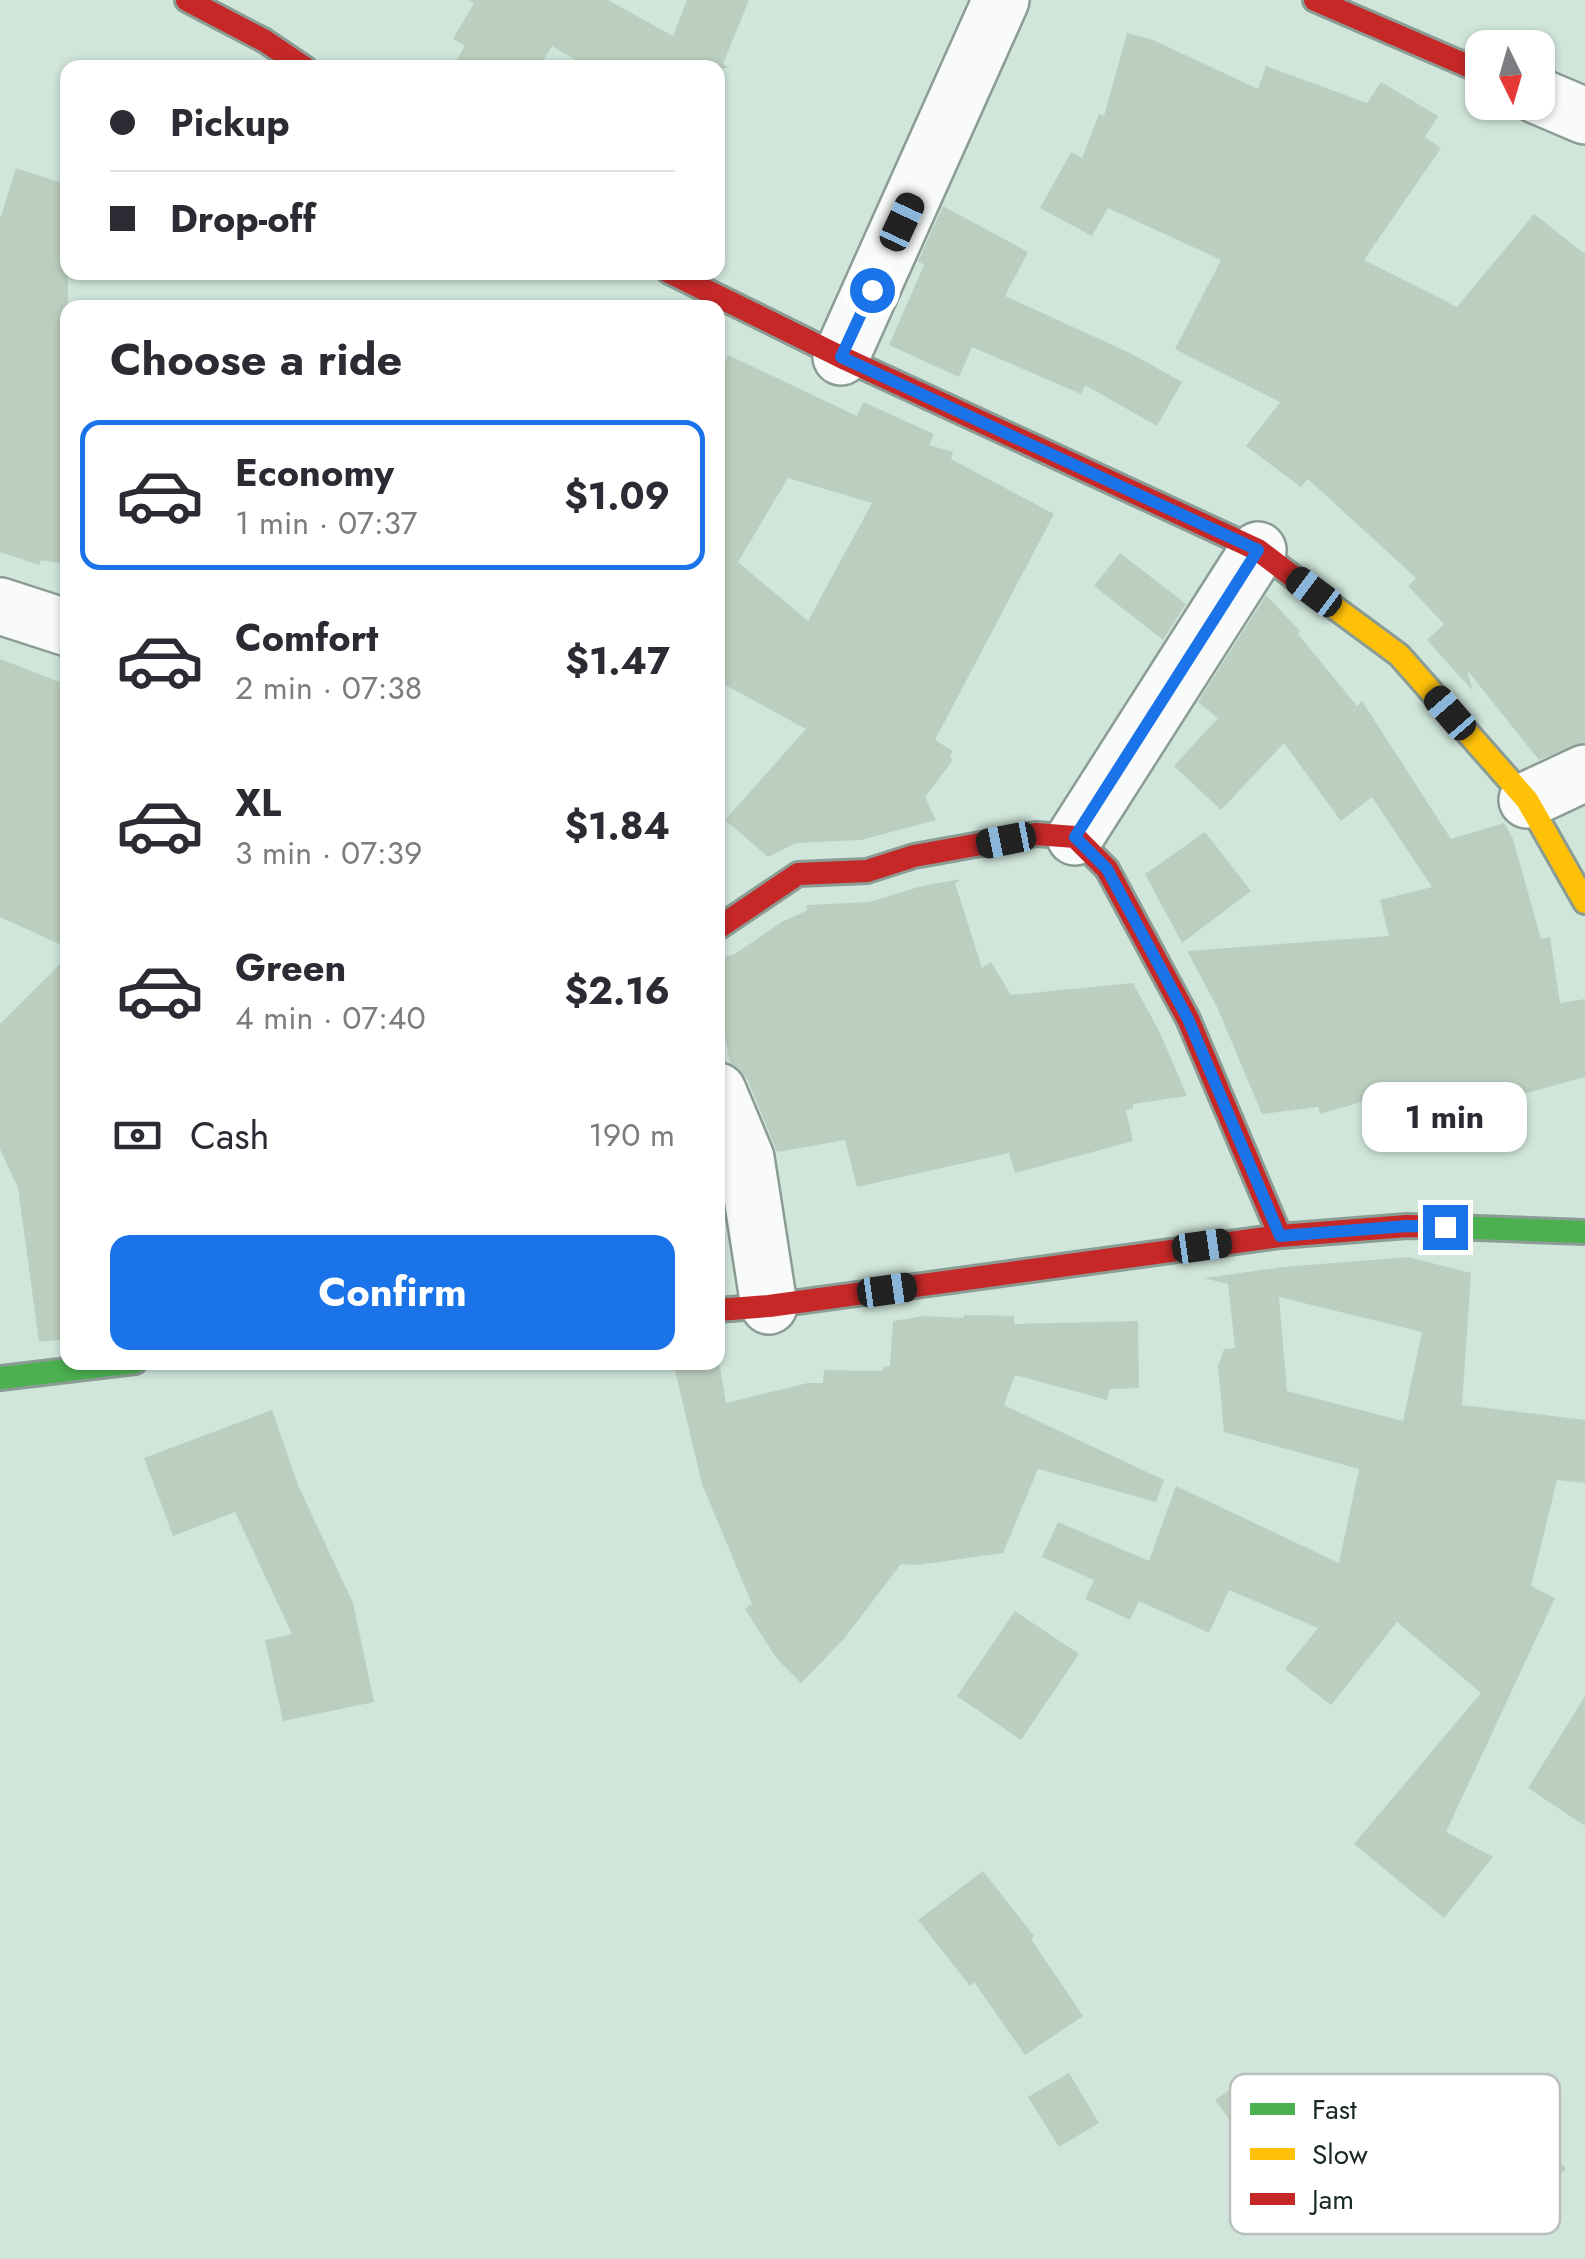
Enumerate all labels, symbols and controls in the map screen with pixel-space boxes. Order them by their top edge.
north arrow [1465,30,1555,120]
map controls [1465,30,1555,120]
text: Pickup [170,95,290,150]
car [876,188,928,256]
text: Drop-off [170,191,316,246]
route start [850,268,895,313]
text: Choose a ride [110,327,402,392]
text: Economy [235,445,394,500]
icon: car [115,450,205,540]
text: $1.09 [564,468,670,523]
text: 1 min · 07:37 [235,500,417,546]
car [1281,562,1347,622]
text: Comfort [235,610,378,665]
icon: car [115,615,205,705]
text: $1.47 [565,633,670,688]
text: 2 min · 07:38 [235,665,422,711]
car [1419,681,1481,745]
text: XL [235,775,281,830]
icon: car [115,780,205,870]
text: $1.84 [564,798,670,853]
car [974,820,1038,860]
text: 3 min · 07:39 [235,830,422,876]
text: Green [235,940,346,995]
icon: car [115,945,205,1035]
text: $2.16 [564,963,670,1018]
text: 4 min · 07:40 [235,995,426,1041]
callout: 1 min [1362,1082,1528,1152]
text: 1 min [1405,1094,1484,1140]
icon: cash [110,1108,165,1163]
text: Cash [190,1108,270,1163]
text: 190 m [588,1112,675,1158]
route end [1423,1205,1468,1250]
car [1170,1227,1234,1265]
button: Confirm [110,1235,675,1350]
car [855,1271,919,1309]
legend [1230,2074,1560,2234]
text: Fast [1312,2089,1357,2130]
text: Slow [1312,2134,1368,2175]
text: Jam [1308,2179,1354,2220]

